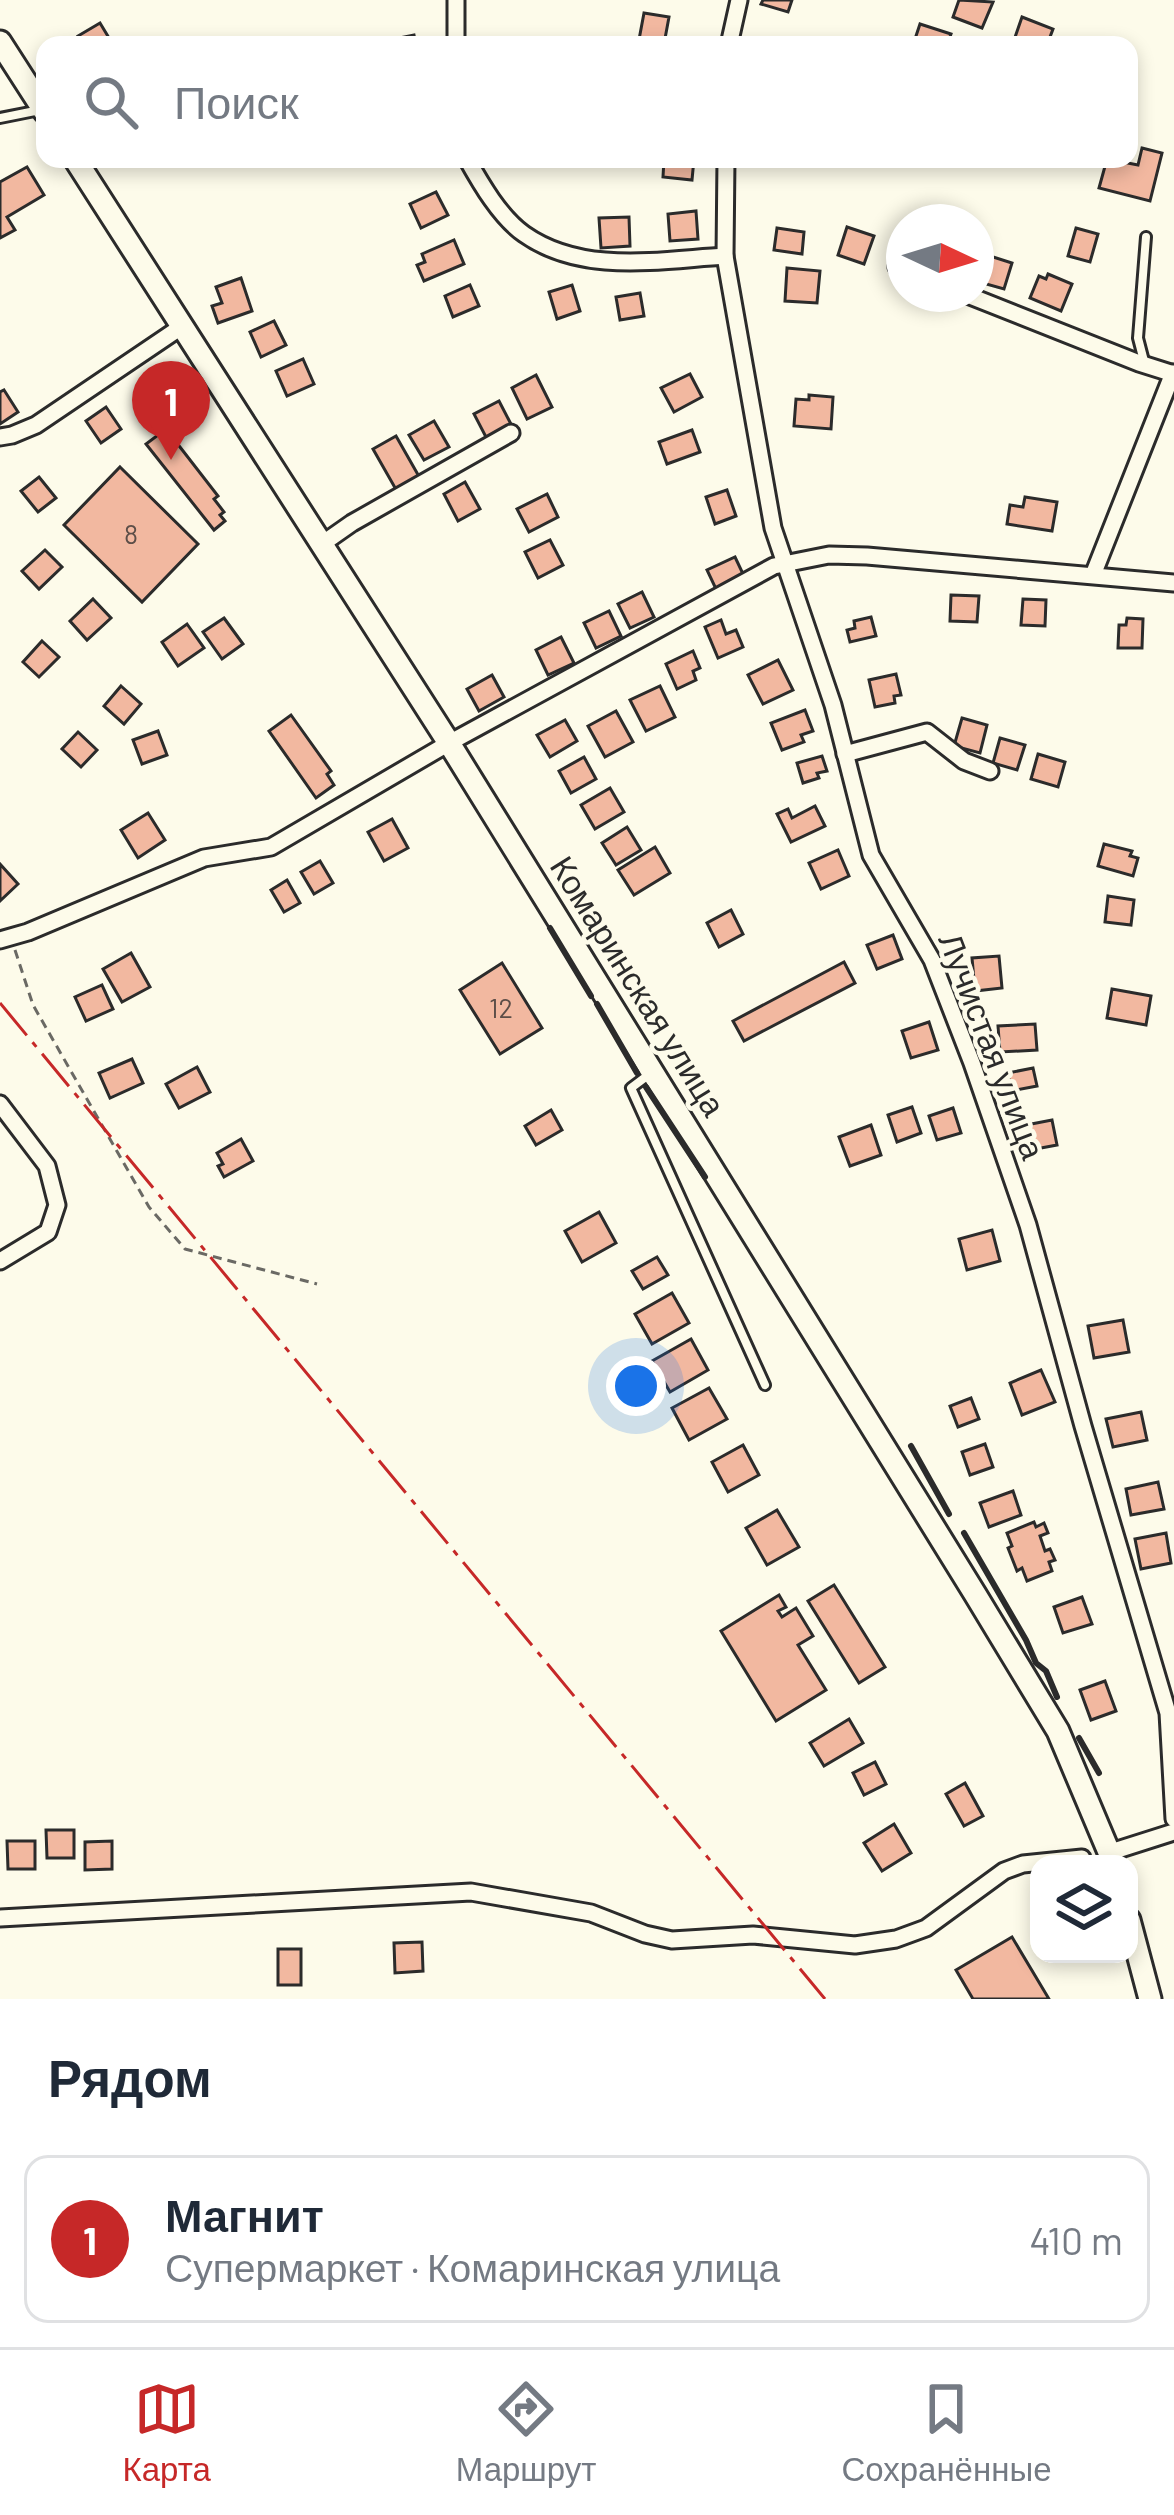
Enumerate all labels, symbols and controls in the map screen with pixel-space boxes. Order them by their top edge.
search box [36,36,1138,168]
icon: search [78,69,144,135]
text: Поиск [174,74,299,128]
north arrow [886,204,994,312]
pin: 1 [132,361,210,460]
house number: 8 [124,517,138,549]
street label: Комаринская улица [543,848,735,1123]
street label: Лучистая улица [931,927,1055,1165]
house number: 12 [489,991,513,1023]
your location [606,1356,666,1416]
map controls [1030,1855,1138,1963]
button: layers [1030,1855,1138,1963]
text: Рядом [48,2046,212,2107]
text: Магнит [165,2187,324,2241]
text: 1 [83,2216,97,2263]
text: 410 m [1029,2216,1123,2263]
text: Супермаркет · Комаринская улица [165,2243,780,2290]
tab: Карта [122,2376,211,2489]
tab: Маршрут [456,2376,596,2489]
tab: Сохранённые [841,2376,1052,2489]

